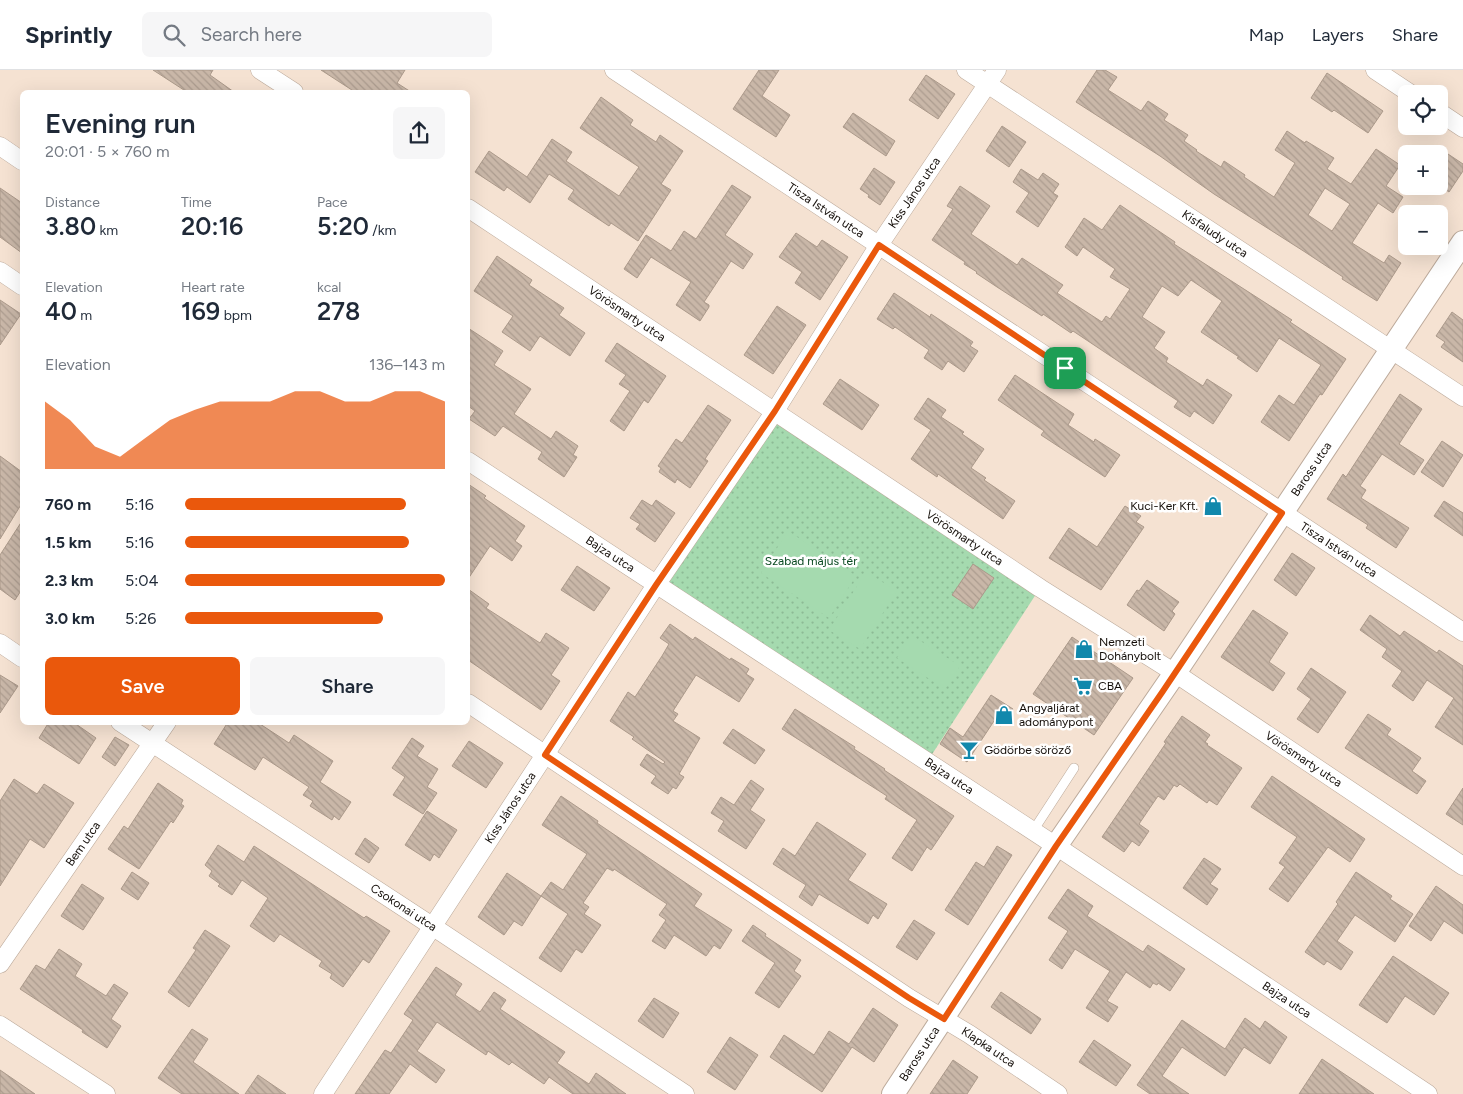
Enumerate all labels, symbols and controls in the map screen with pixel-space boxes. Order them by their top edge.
search box [142,12,492,57]
text: Sprintly [25,20,112,49]
icon: search [160,21,188,49]
text: Search here [200,23,302,46]
text: Map [1249,24,1284,46]
text: Layers [1312,24,1364,46]
text: Share [1392,24,1438,46]
map controls [1398,85,1448,255]
button: locate [1398,85,1448,135]
text: Evening run [45,106,196,140]
button: share [393,107,445,159]
text: 20:01 · 5 × 760 m [45,142,170,161]
button: + [1398,145,1448,195]
street label: Kiss János utca [885,155,943,231]
street label: Tisza István utca [785,180,867,241]
text: Distance [45,194,100,211]
text: Time [181,194,212,211]
text: Pace [317,194,347,211]
button: − [1398,205,1448,255]
street label: Kisfaludy utca [1179,207,1250,260]
text: 3.80 [45,211,96,241]
text: 20:16 [181,211,243,241]
text: 5:20 [317,211,369,241]
text: km [96,222,118,239]
text: /km [369,222,397,239]
text: Elevation [45,279,103,296]
text: Heart rate [181,279,245,296]
text: kcal [317,279,341,296]
street label: Vörösmarty utca [586,283,668,344]
text: 40 [45,296,77,326]
text: 169 [181,296,220,326]
text: 278 [317,296,360,326]
text: m [77,307,92,324]
text: bpm [220,307,252,324]
pin [1044,347,1086,389]
icon: arrive [1051,354,1079,382]
text: Elevation [45,355,111,374]
text: 136–143 m [369,355,445,374]
street label: Baross utca [1288,439,1334,499]
text: 760 m [45,495,91,514]
text: 5:16 [125,495,154,514]
shop icon: Kuci-Ker Kft. [1202,495,1224,517]
place label: Kuci-Ker Kft. [1130,499,1198,513]
street label: Vörösmarty utca [923,507,1006,568]
street label: Tisza István utca [1298,519,1380,580]
text: 1.5 km [45,533,91,552]
text: 5:16 [125,533,154,552]
street label: Bajza utca [583,533,637,575]
park label: Szabad május tér [765,554,857,568]
text: 2.3 km [45,571,94,590]
text: 5:04 [125,571,158,590]
text: 3.0 km [45,609,95,628]
text: 5:26 [125,609,156,628]
place label: Nemzeti Dohánybolt [1099,635,1162,663]
shop icon: Nemzeti Dohánybolt [1073,638,1095,660]
button: Save [45,657,240,715]
button: Share [250,657,445,715]
supermarket icon: CBA [1072,675,1094,697]
place label: CBA [1098,679,1122,693]
place label: Angyaljárat adománypont [1019,701,1094,729]
shop icon: Angyaljárat adománypont [993,704,1015,726]
street label: Vörösmarty utca [1262,728,1345,790]
bar icon: Gödörbe söröző [958,739,980,761]
place label: Gödörbe söröző [984,743,1071,757]
street label: Bajza utca [922,755,976,797]
street label: Kiss János utca [482,769,539,846]
street label: Bem utca [63,819,103,869]
street label: Csokonai utca [368,881,440,934]
street label: Bajza utca [1260,979,1314,1021]
street label: Baross utca [896,1024,942,1084]
street label: Klapka utca [959,1024,1018,1070]

